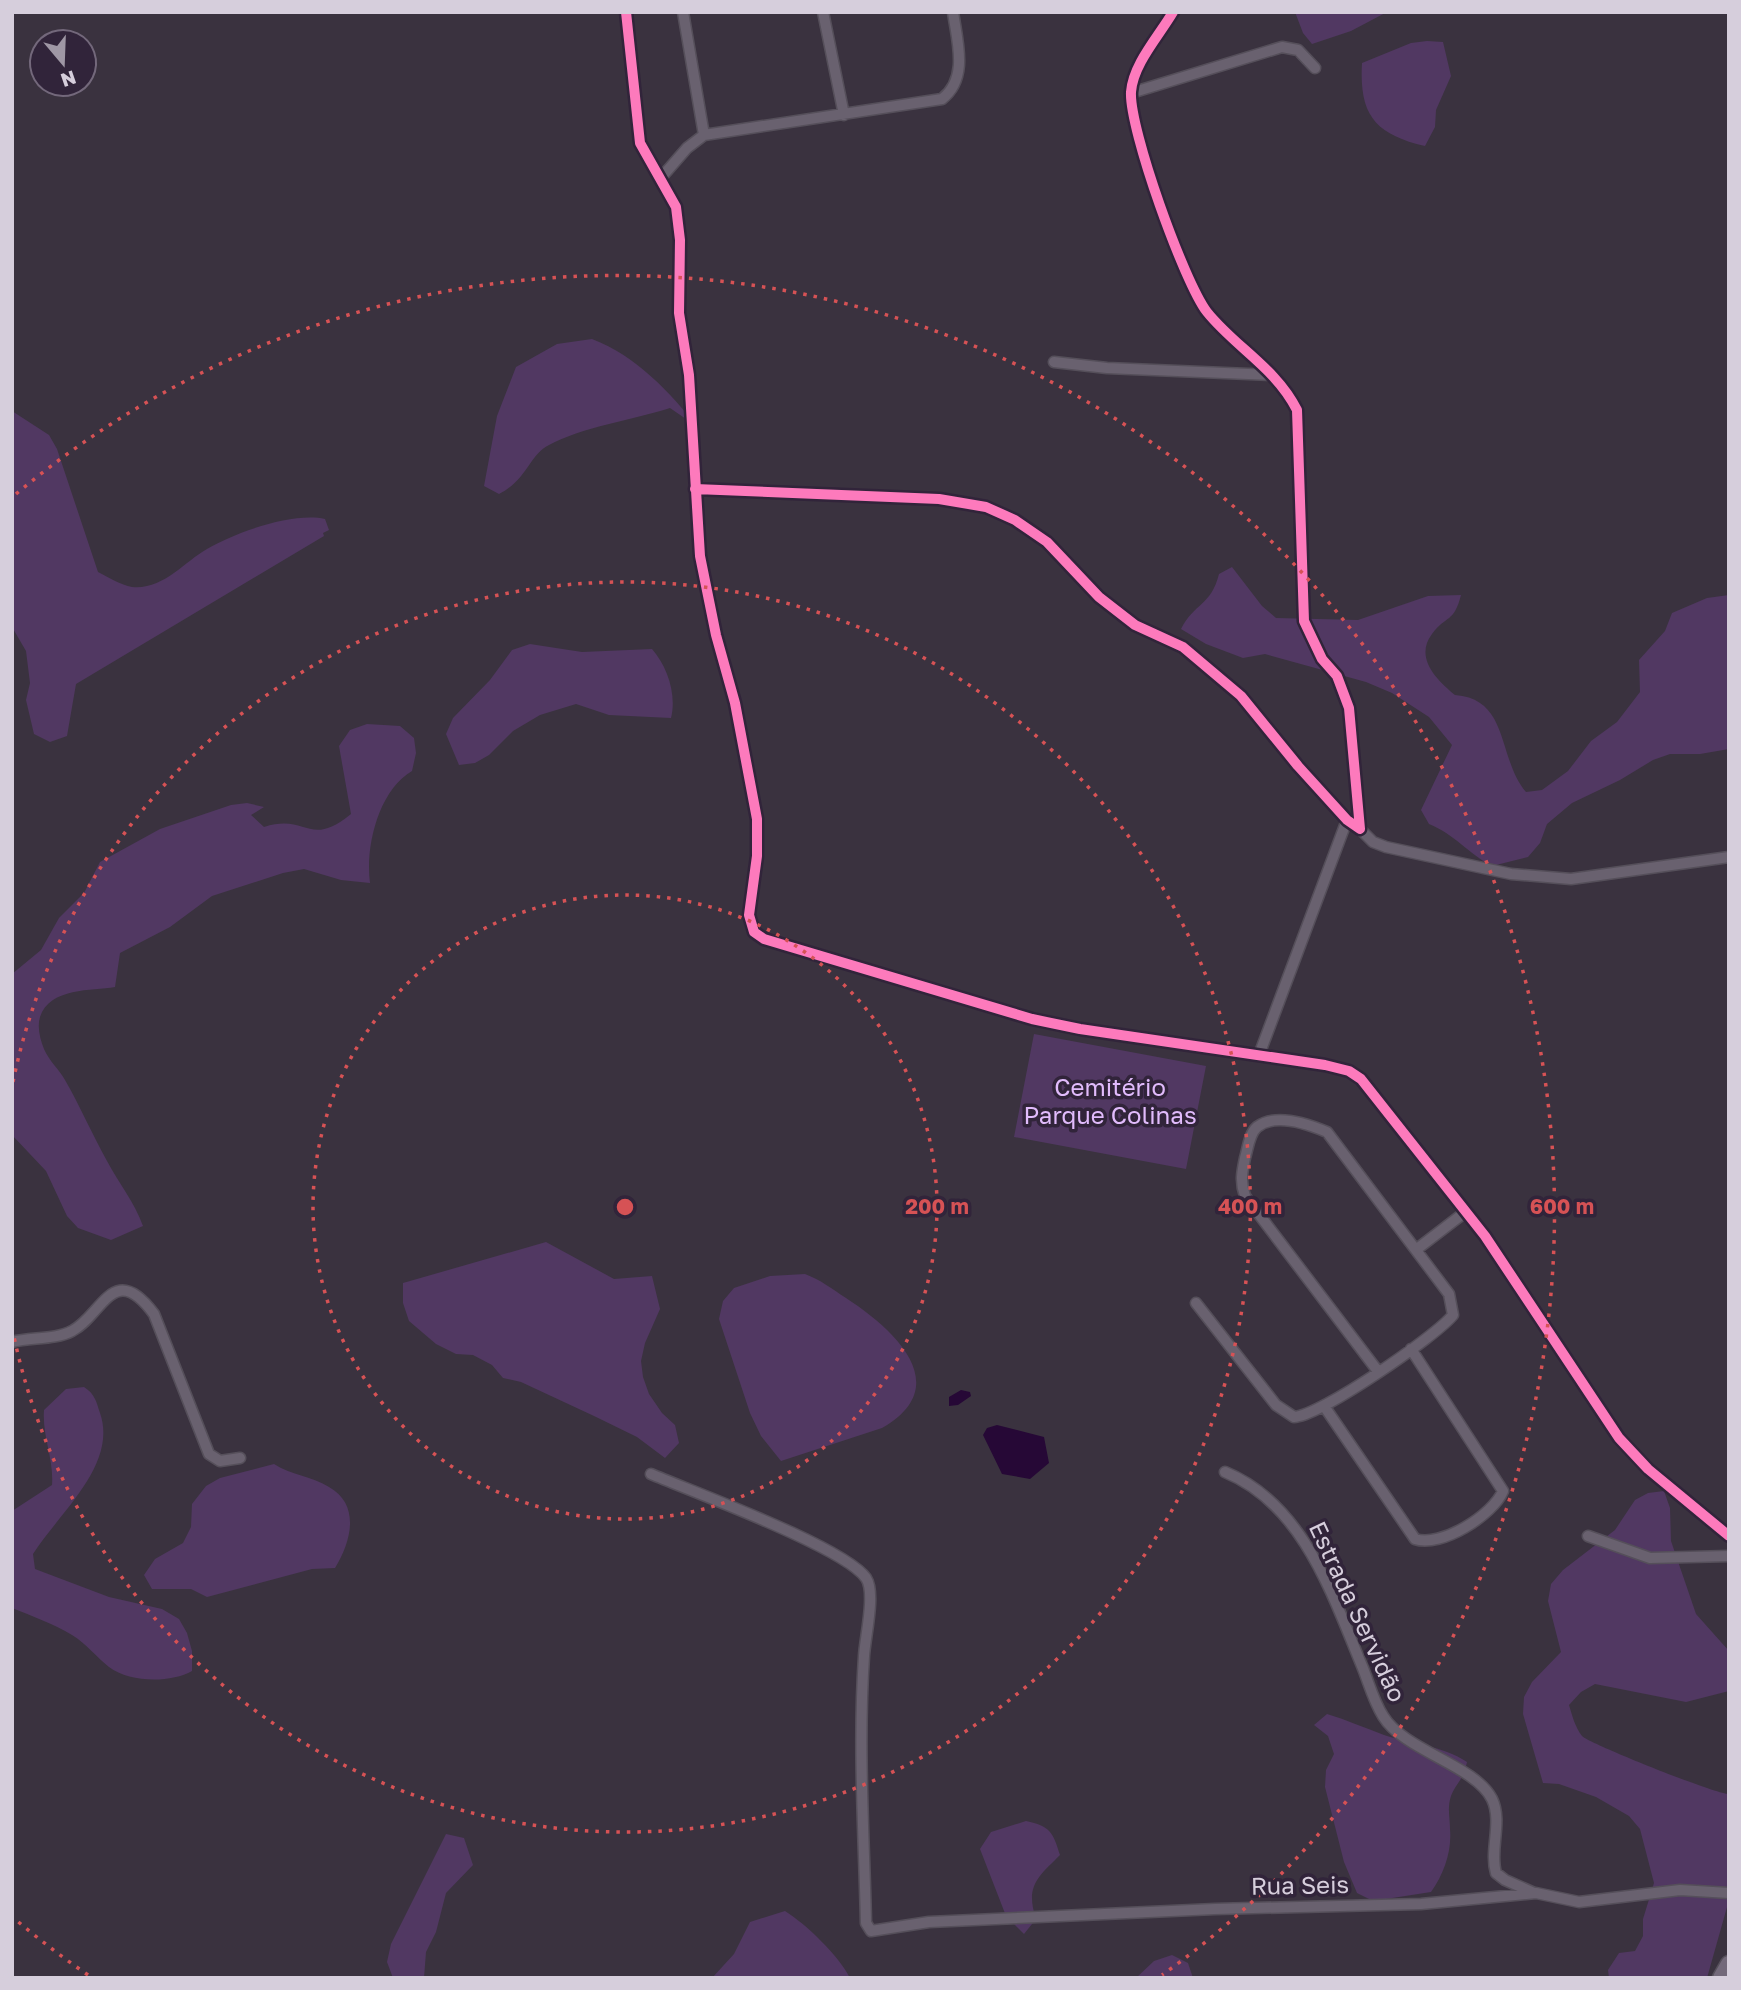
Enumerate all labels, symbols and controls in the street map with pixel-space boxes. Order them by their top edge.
north arrow [28,28,98,98]
text: N [58,66,79,93]
park label: Cemitério Parque Colinas [1023,1072,1197,1129]
text: 200 m [905,1193,969,1219]
text: 400 m [1218,1193,1282,1219]
text: 600 m [1530,1193,1594,1219]
centre of rings [613,1195,637,1219]
street label: Estrada Servidão [1304,1516,1413,1706]
street label: Rua Seis [1251,1869,1349,1900]

